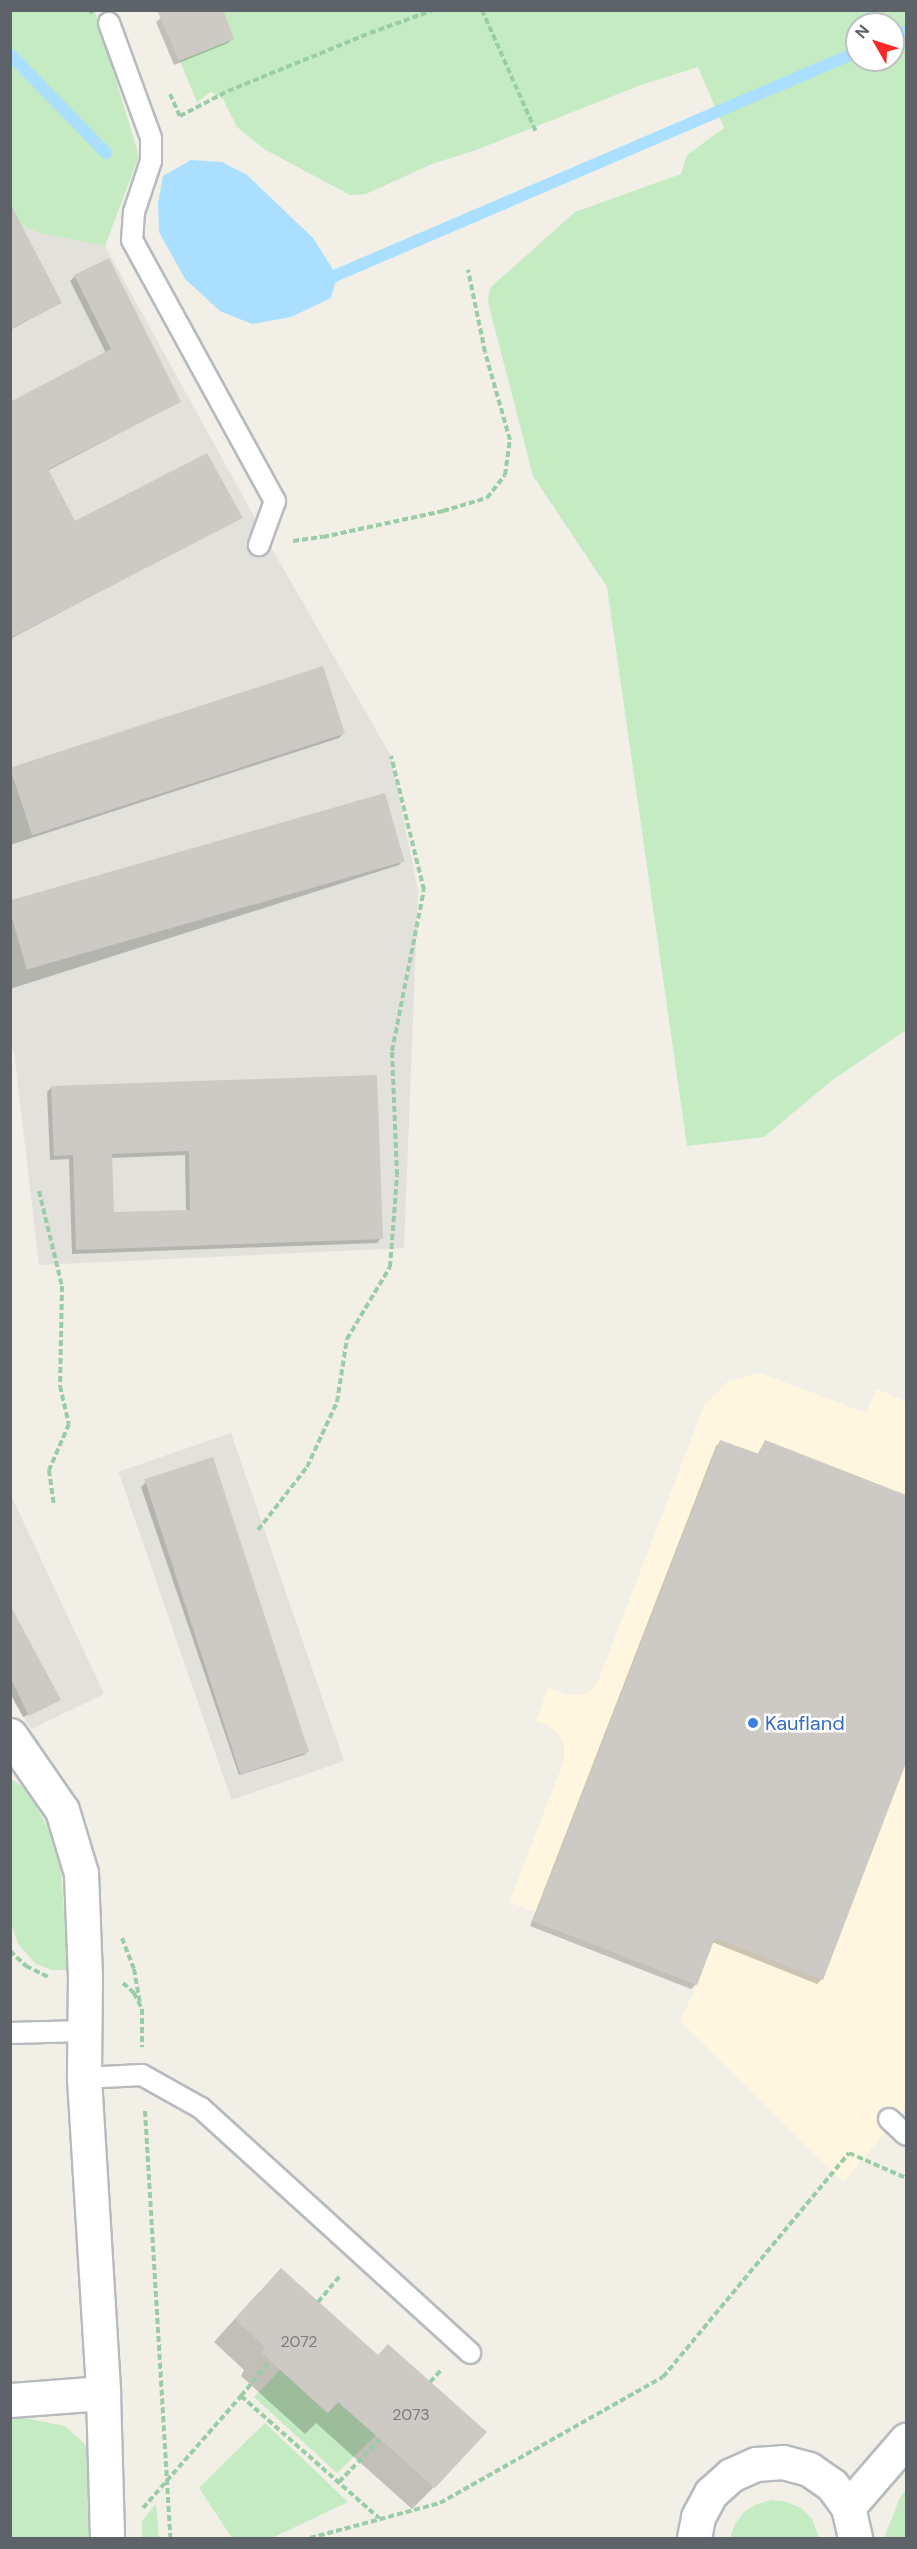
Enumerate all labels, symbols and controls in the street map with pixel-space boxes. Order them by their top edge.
north arrow [845,12,905,72]
text: N [850,20,874,43]
place label: Kaufland [765,1711,845,1735]
marker: Kaufland [746,1716,760,1730]
house number: 2072 [280,2332,318,2352]
house number: 2073 [392,2405,430,2425]

